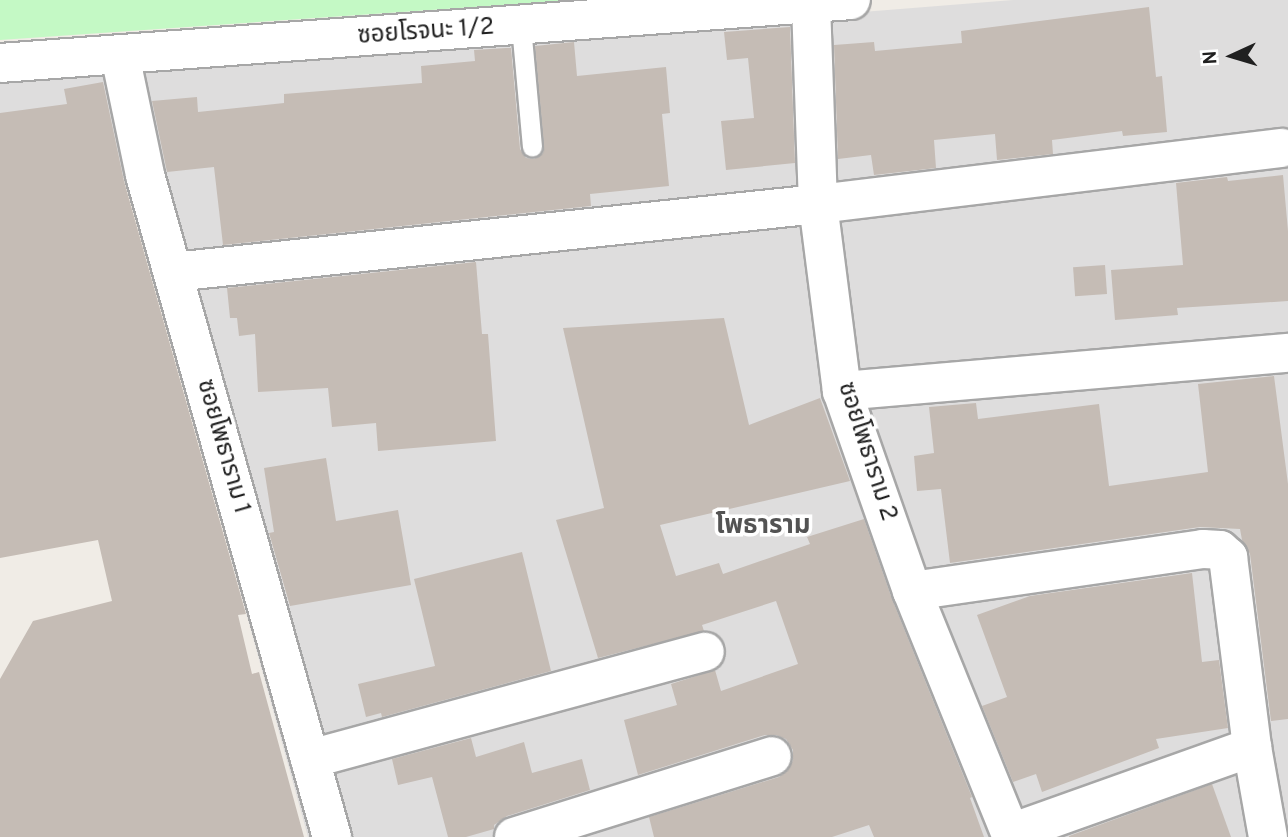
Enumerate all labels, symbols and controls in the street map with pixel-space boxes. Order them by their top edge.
street label: ซอยโรจนะ 1/2 [357,14,495,52]
north arrow [1197,21,1267,91]
text: N [1199,50,1223,65]
street label: ซอยโพธาราม 1 [189,376,255,518]
street label: ซอยโพธาราม 2 [830,379,902,525]
district label: โพธาราม [715,511,811,543]

